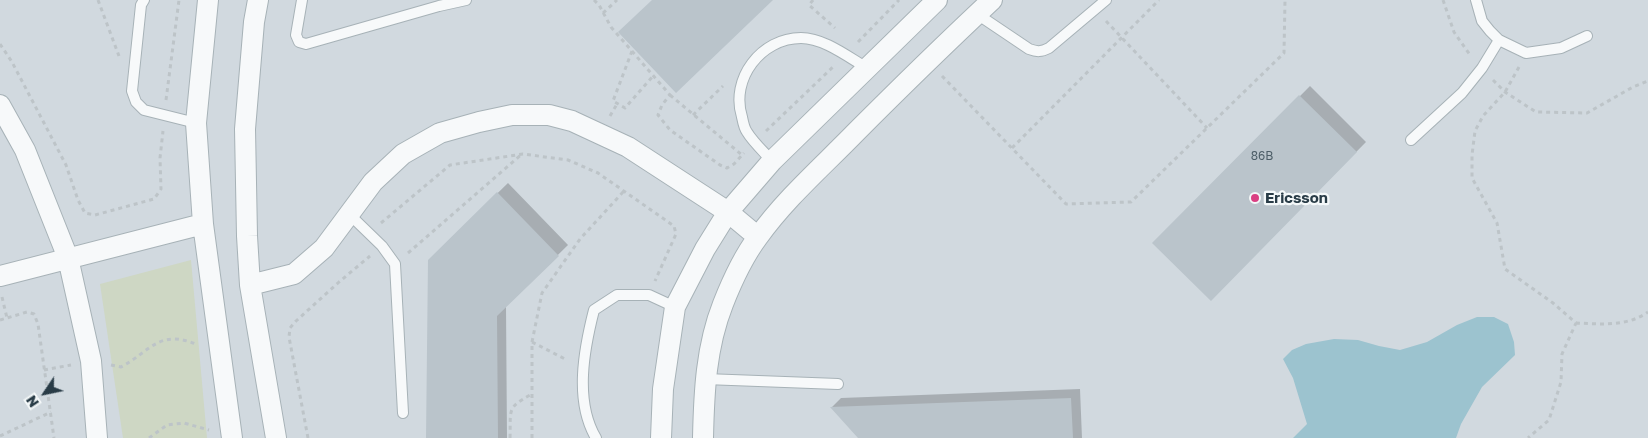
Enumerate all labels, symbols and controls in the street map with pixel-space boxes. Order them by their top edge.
house number: 86B [1251,149,1273,163]
place label: Ericsson [1265,189,1328,207]
marker: Ericsson [1249,192,1261,204]
north arrow [20,368,70,418]
text: N [22,393,42,411]

